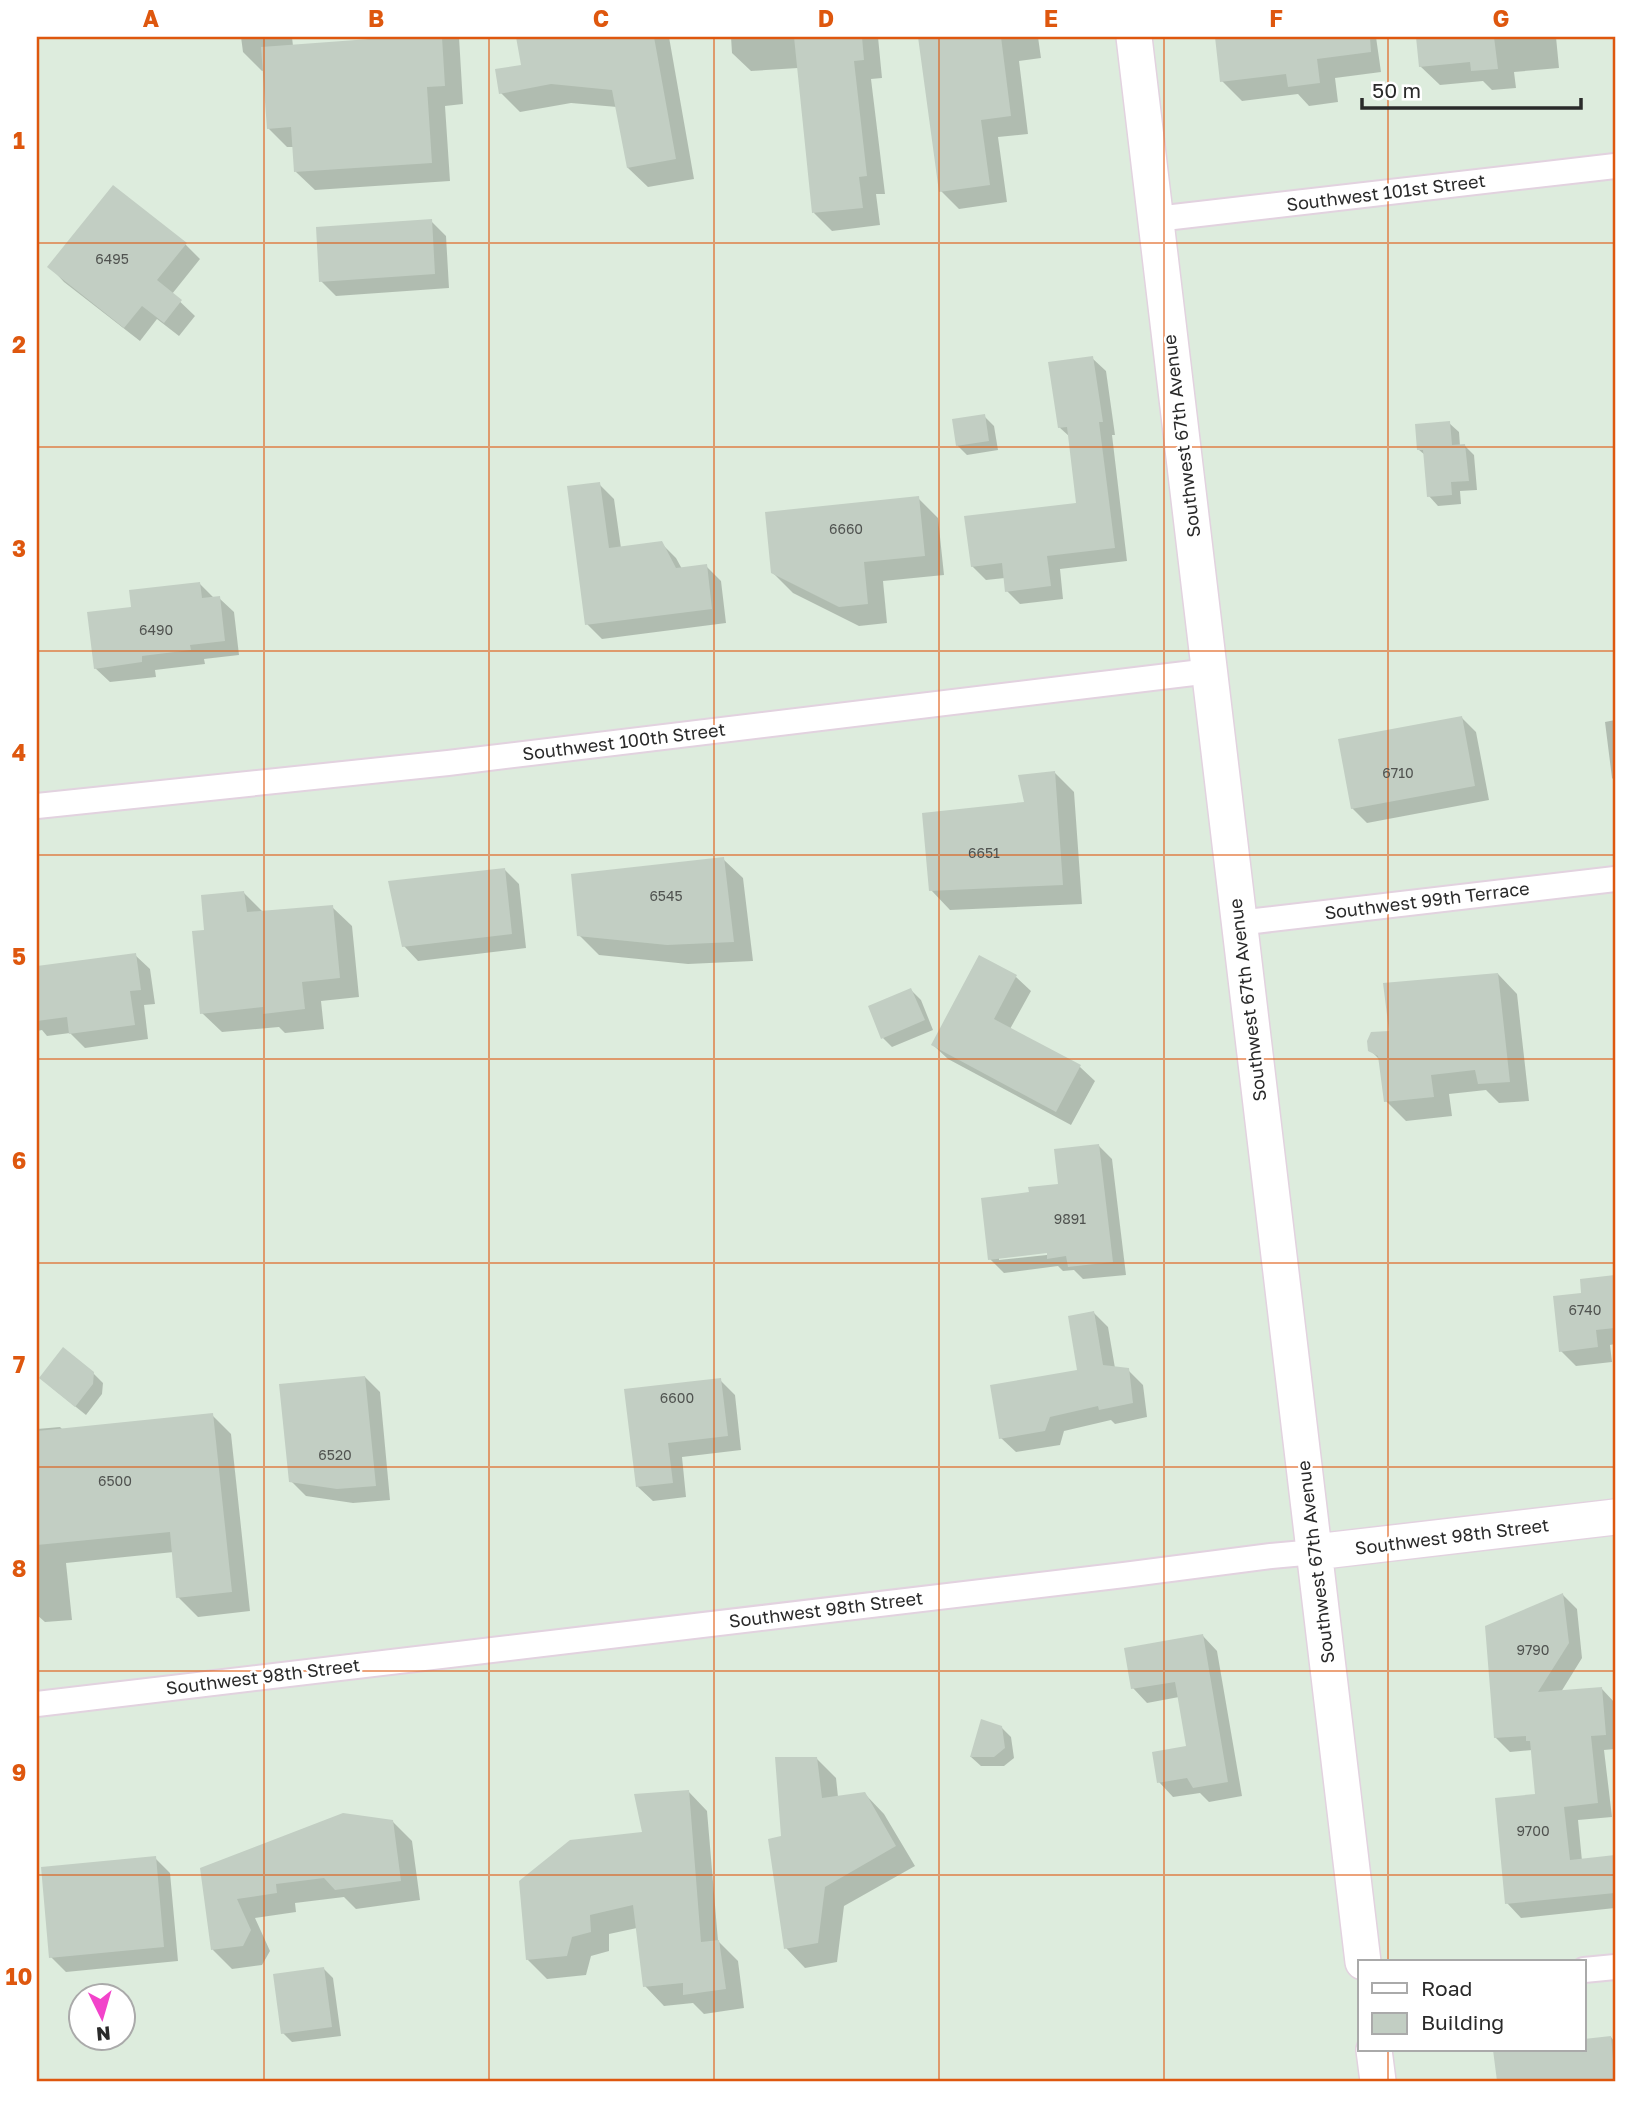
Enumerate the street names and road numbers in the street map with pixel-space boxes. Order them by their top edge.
street label: Southwest 101st Street [1285,169,1487,215]
street label: Southwest 67th Avenue [1158,333,1204,539]
street label: Southwest 100th Street [521,718,727,764]
street label: Southwest 99th Terrace [1323,877,1531,923]
street label: Southwest 67th Avenue [1224,897,1270,1103]
street label: Southwest 67th Avenue [1292,1459,1338,1665]
street label: Southwest 98th Street [1354,1513,1550,1559]
street label: Southwest 98th Street [728,1586,924,1632]
street label: Southwest 98th Street [165,1653,361,1699]

